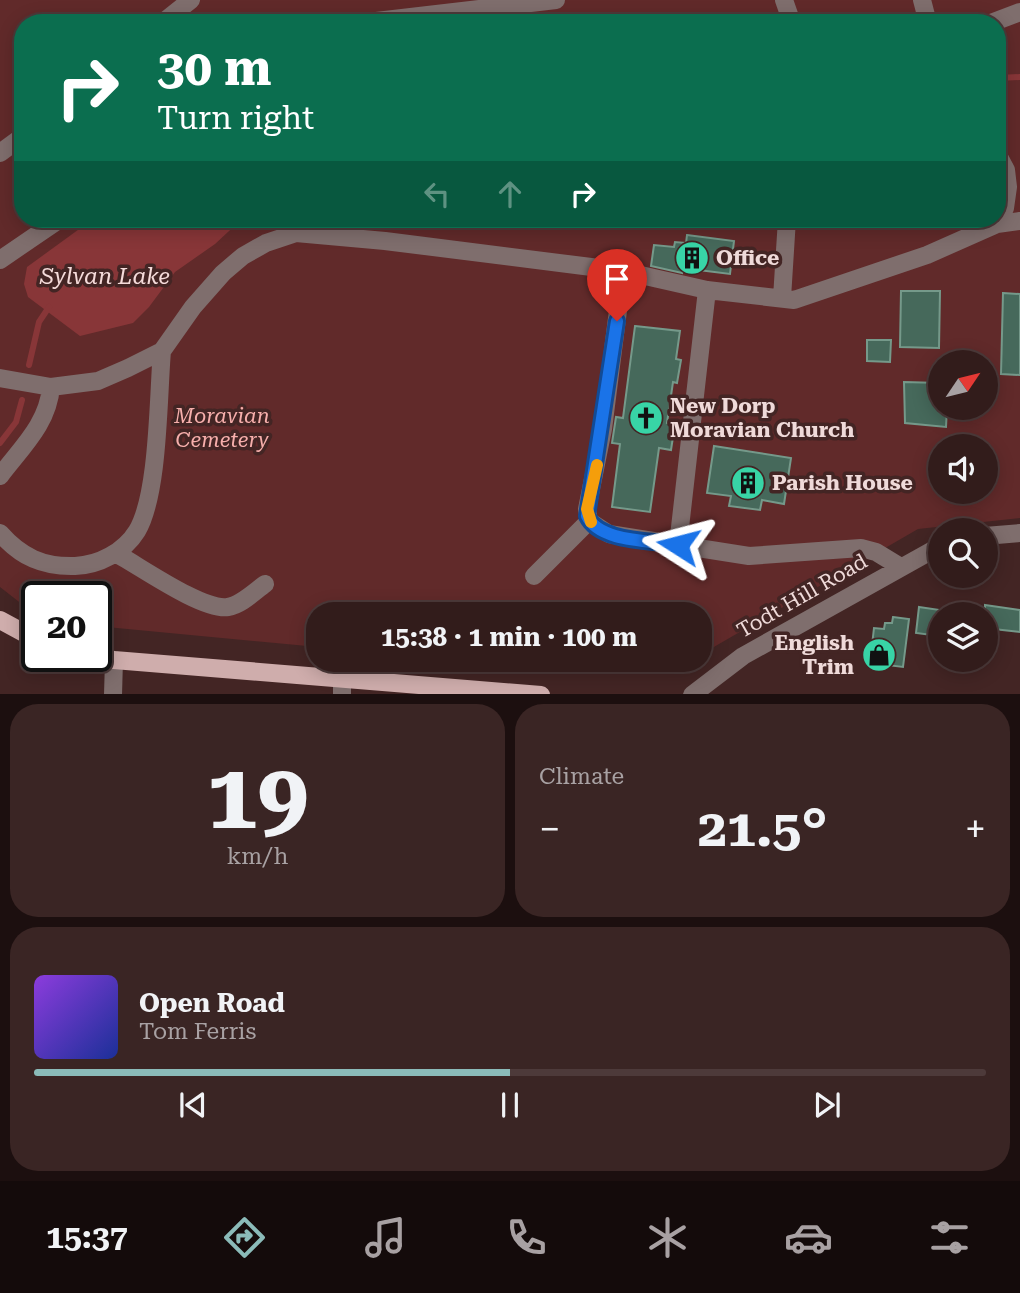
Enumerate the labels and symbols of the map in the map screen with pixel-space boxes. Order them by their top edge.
building icon: Office [673,239,711,277]
place label: Office [716,246,779,270]
pin [587,249,647,321]
water label: Sylvan Lake [39,263,170,290]
north arrow [928,350,998,420]
place label: New Dorp Moravian Church [670,394,854,442]
church icon: New Dorp Moravian Church [627,399,665,437]
park label: Moravian Cemetery [173,404,270,452]
building icon: Parish House [729,464,767,502]
place label: Parish House [772,471,913,495]
position arrow [641,508,715,582]
street label: Todt Hill Road [733,549,872,643]
speed limit sign: 20 [21,581,112,672]
place label: English Trim [774,631,854,679]
shop icon: English Trim [860,636,898,674]

